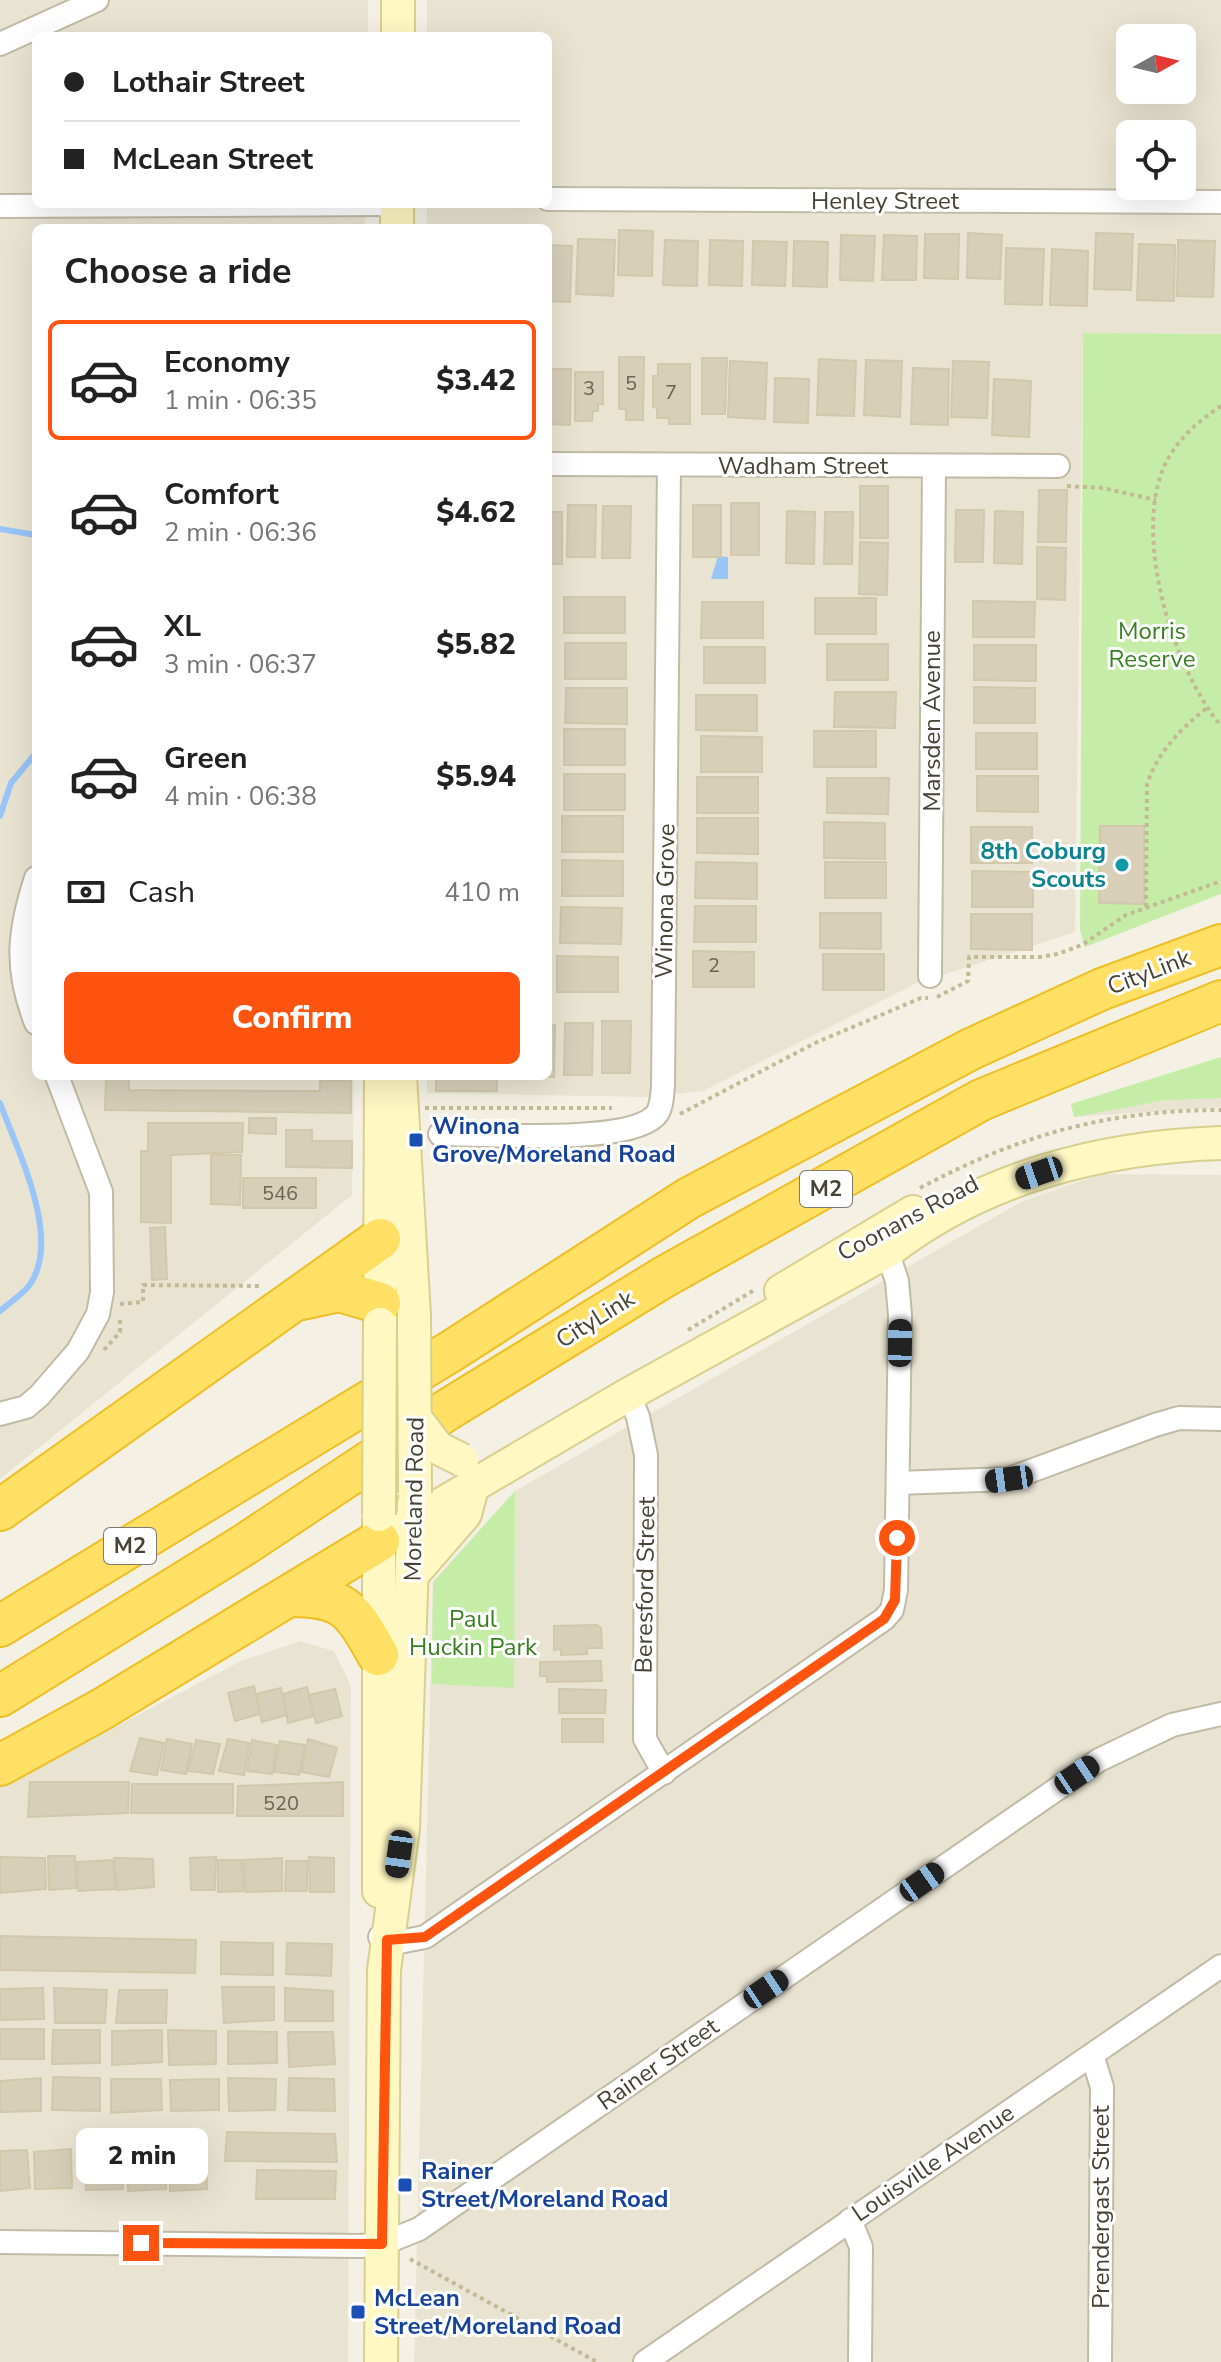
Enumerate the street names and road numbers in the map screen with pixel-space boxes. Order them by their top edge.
street label: Henley Street [811,185,960,217]
street label: Wadham Street [718,450,889,482]
street label: Marsden Avenue [916,630,948,812]
street label: Winona Grove [648,823,682,979]
street label: CityLink [1103,941,1196,1002]
street label: Coonans Road [832,1167,984,1269]
road number: M2 [800,1171,852,1207]
street label: CityLink [550,1282,641,1356]
street label: Moreland Road [397,1416,431,1582]
street label: Beresford Street [627,1496,663,1674]
road number: M2 [104,1528,156,1564]
street label: Rainer Street [591,2010,725,2118]
street label: Louisville Avenue [846,2097,1020,2229]
street label: Prendergast Street [1085,2105,1117,2309]

